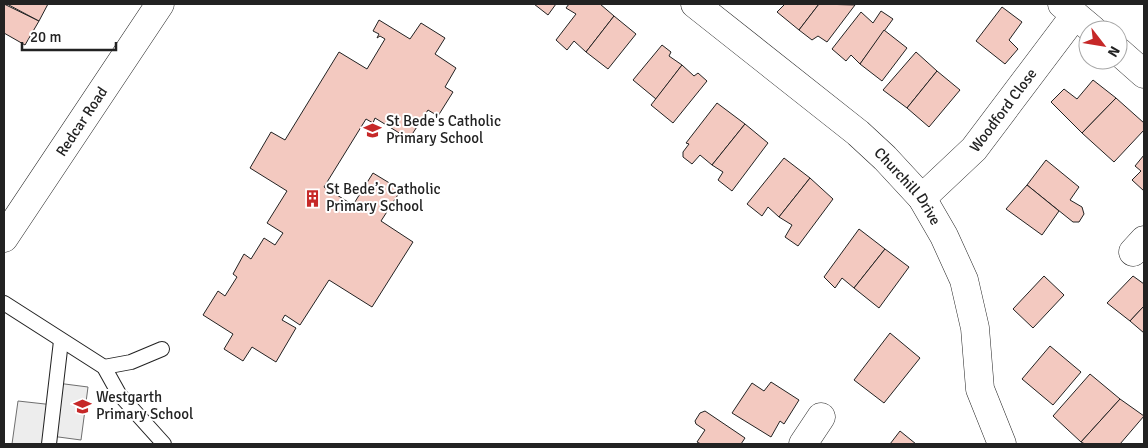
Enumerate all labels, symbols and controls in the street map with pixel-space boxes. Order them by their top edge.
scale bar [22,20,116,52]
north arrow [1078,20,1128,70]
text: 20 m [30,28,61,46]
text: N [1104,43,1124,60]
street label: Woodford Close [966,65,1041,156]
street label: Redcar Road [52,83,111,160]
place label: St Bede's Catholic Primary School [386,112,501,147]
school or university icon: St Bede's Catholic Primary School [362,120,382,140]
street label: Churchill Drive [870,144,945,228]
place label: St Bede’s Catholic Primary School [326,180,441,215]
building icon: St Bede’s Catholic Primary School [302,188,322,208]
place label: Westgarth Primary School [96,388,193,423]
school or university icon: Westgarth Primary School [72,396,92,416]

